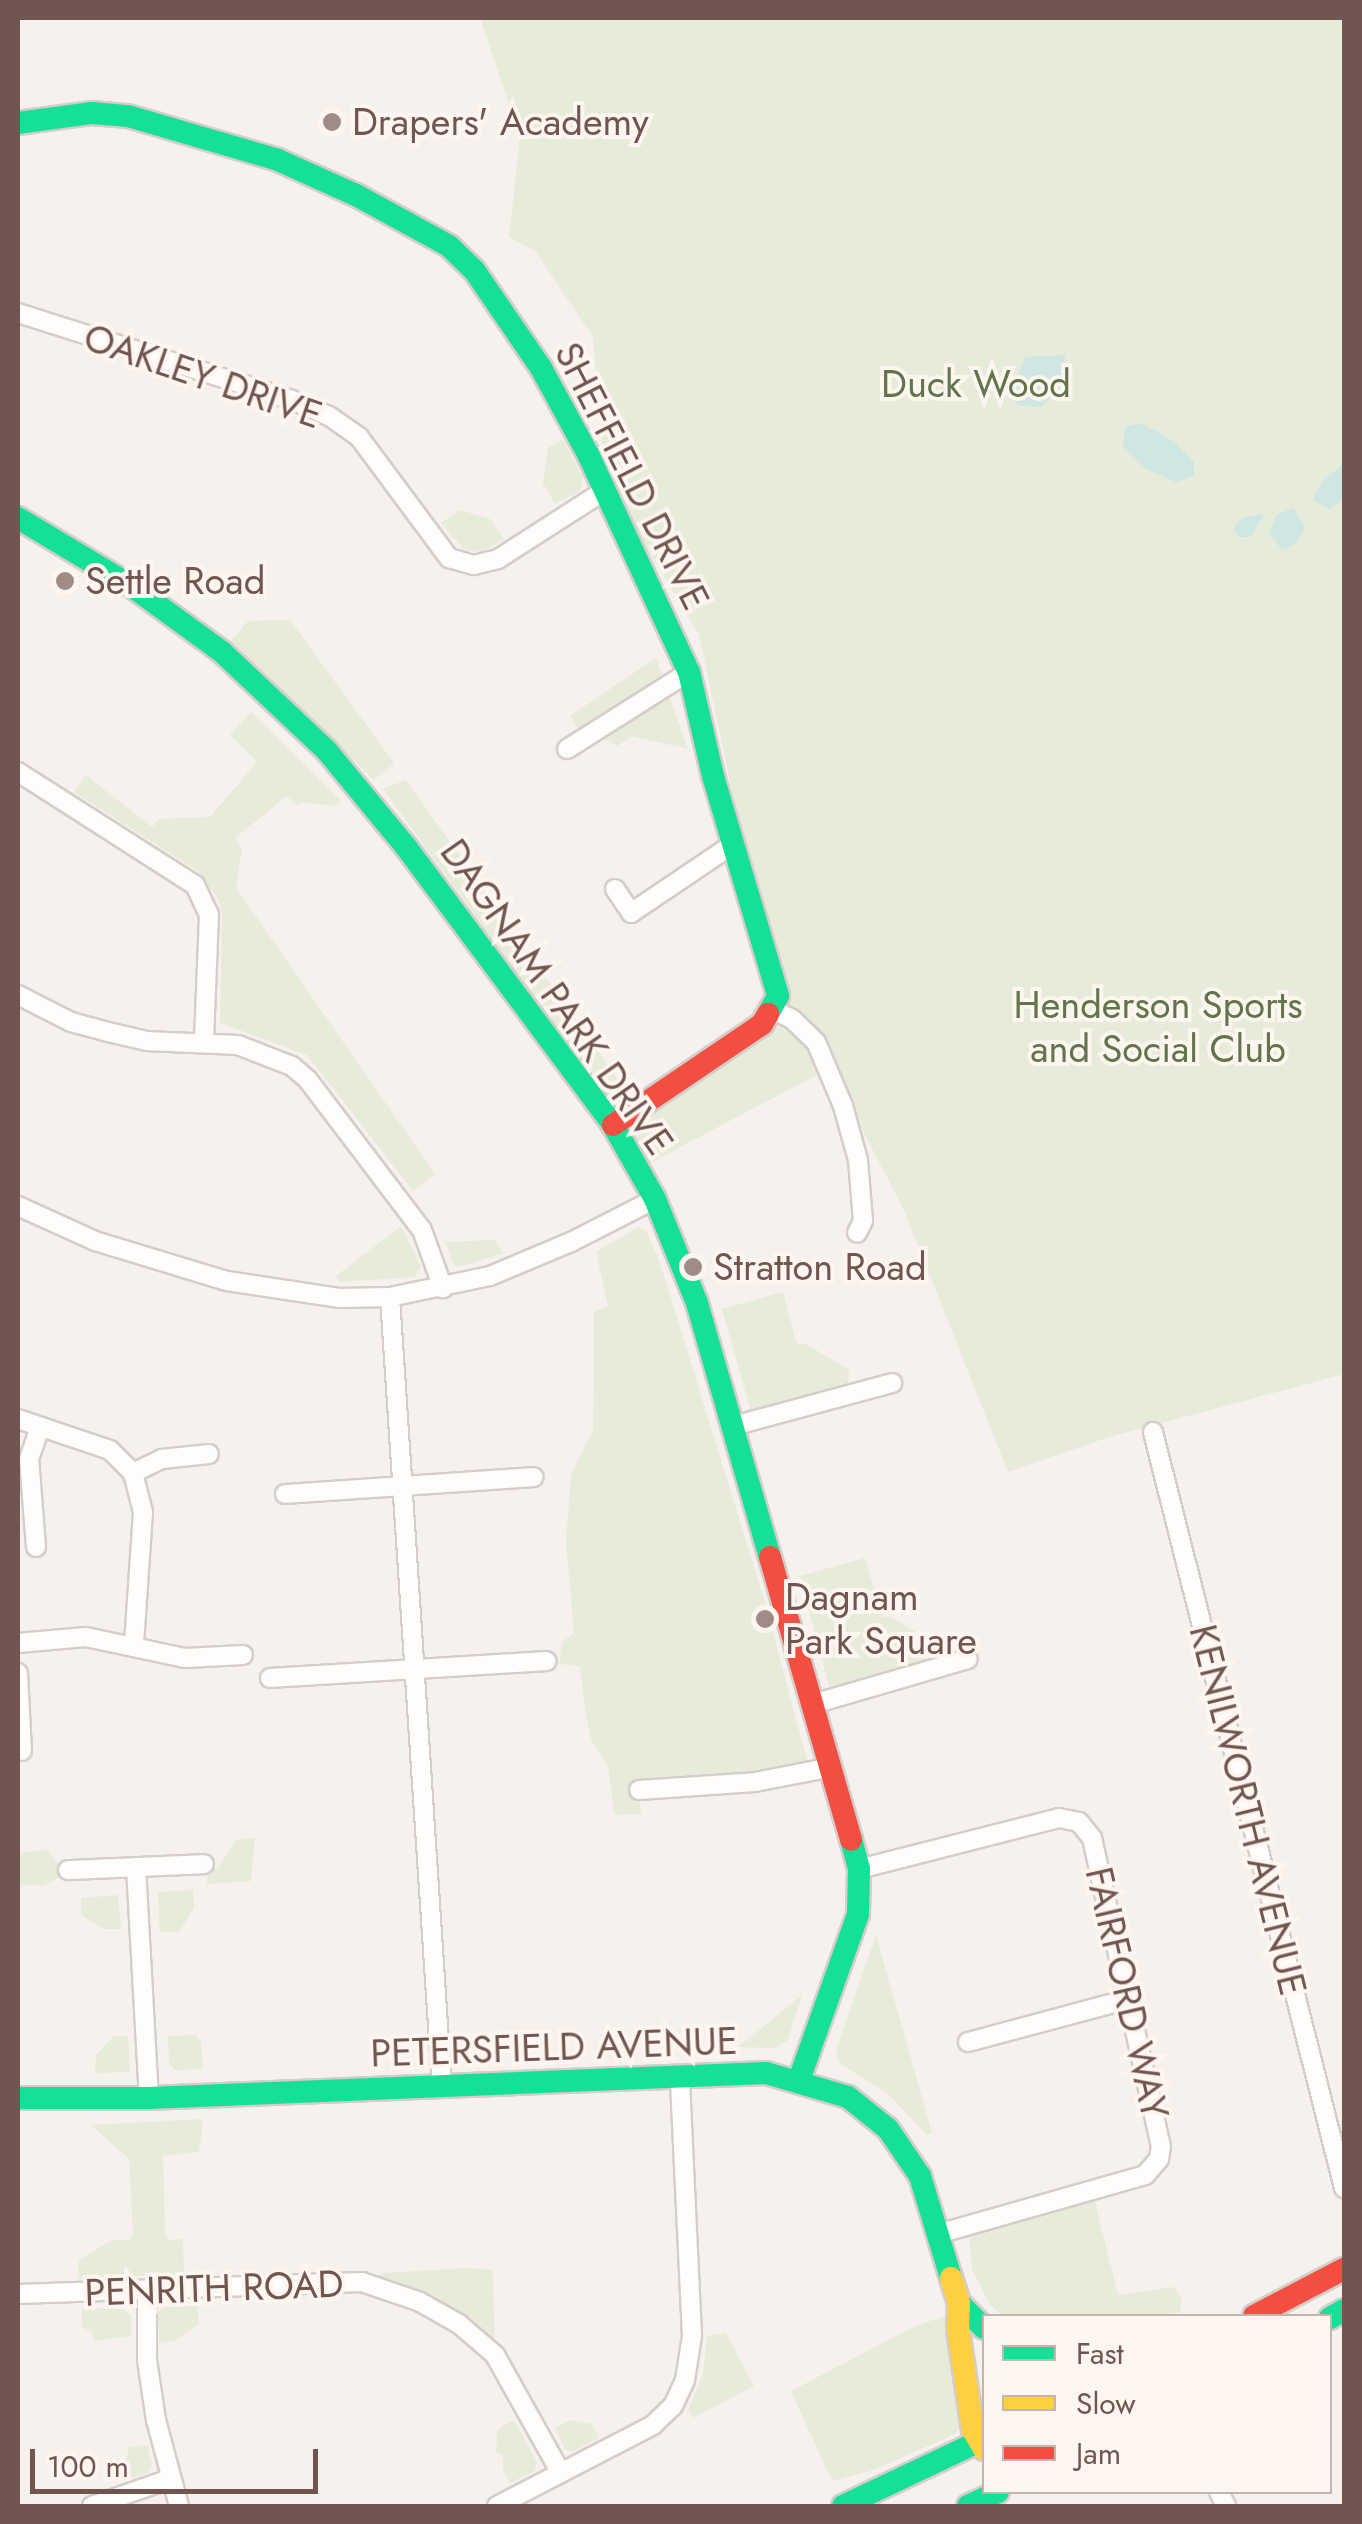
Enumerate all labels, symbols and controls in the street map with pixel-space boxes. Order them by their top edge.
place label: Drapers' Academy [352,99,649,145]
marker: Drapers' Academy [321,111,343,133]
street label: OAKLEY DRIVE [78,314,328,438]
street label: SHEFFIELD DRIVE [545,335,719,617]
park label: Duck Wood [881,361,1071,407]
place label: Settle Road [85,558,265,604]
marker: Settle Road [54,570,76,592]
street label: DAGNAM PARK DRIVE [431,830,683,1164]
park label: Henderson Sports and Social Club [1013,982,1303,1072]
place label: Stratton Road [713,1244,927,1290]
marker: Stratton Road [682,1256,704,1278]
place label: Dagnam Park Square [785,1574,977,1664]
marker: Dagnam Park Square [754,1608,776,1630]
street label: KENILWORTH AVENUE [1180,1620,1316,2000]
street label: FAIRFORD WAY [1076,1863,1178,2123]
street label: PETERSFIELD AVENUE [370,2018,738,2076]
street label: PENRITH ROAD [84,2261,344,2315]
legend [982,2314,1332,2494]
text: Fast [1076,2332,1124,2375]
text: Slow [1076,2382,1136,2425]
scale bar [35,2429,322,2491]
text: Jam [1076,2432,1121,2475]
text: 100 m [47,2445,129,2488]

